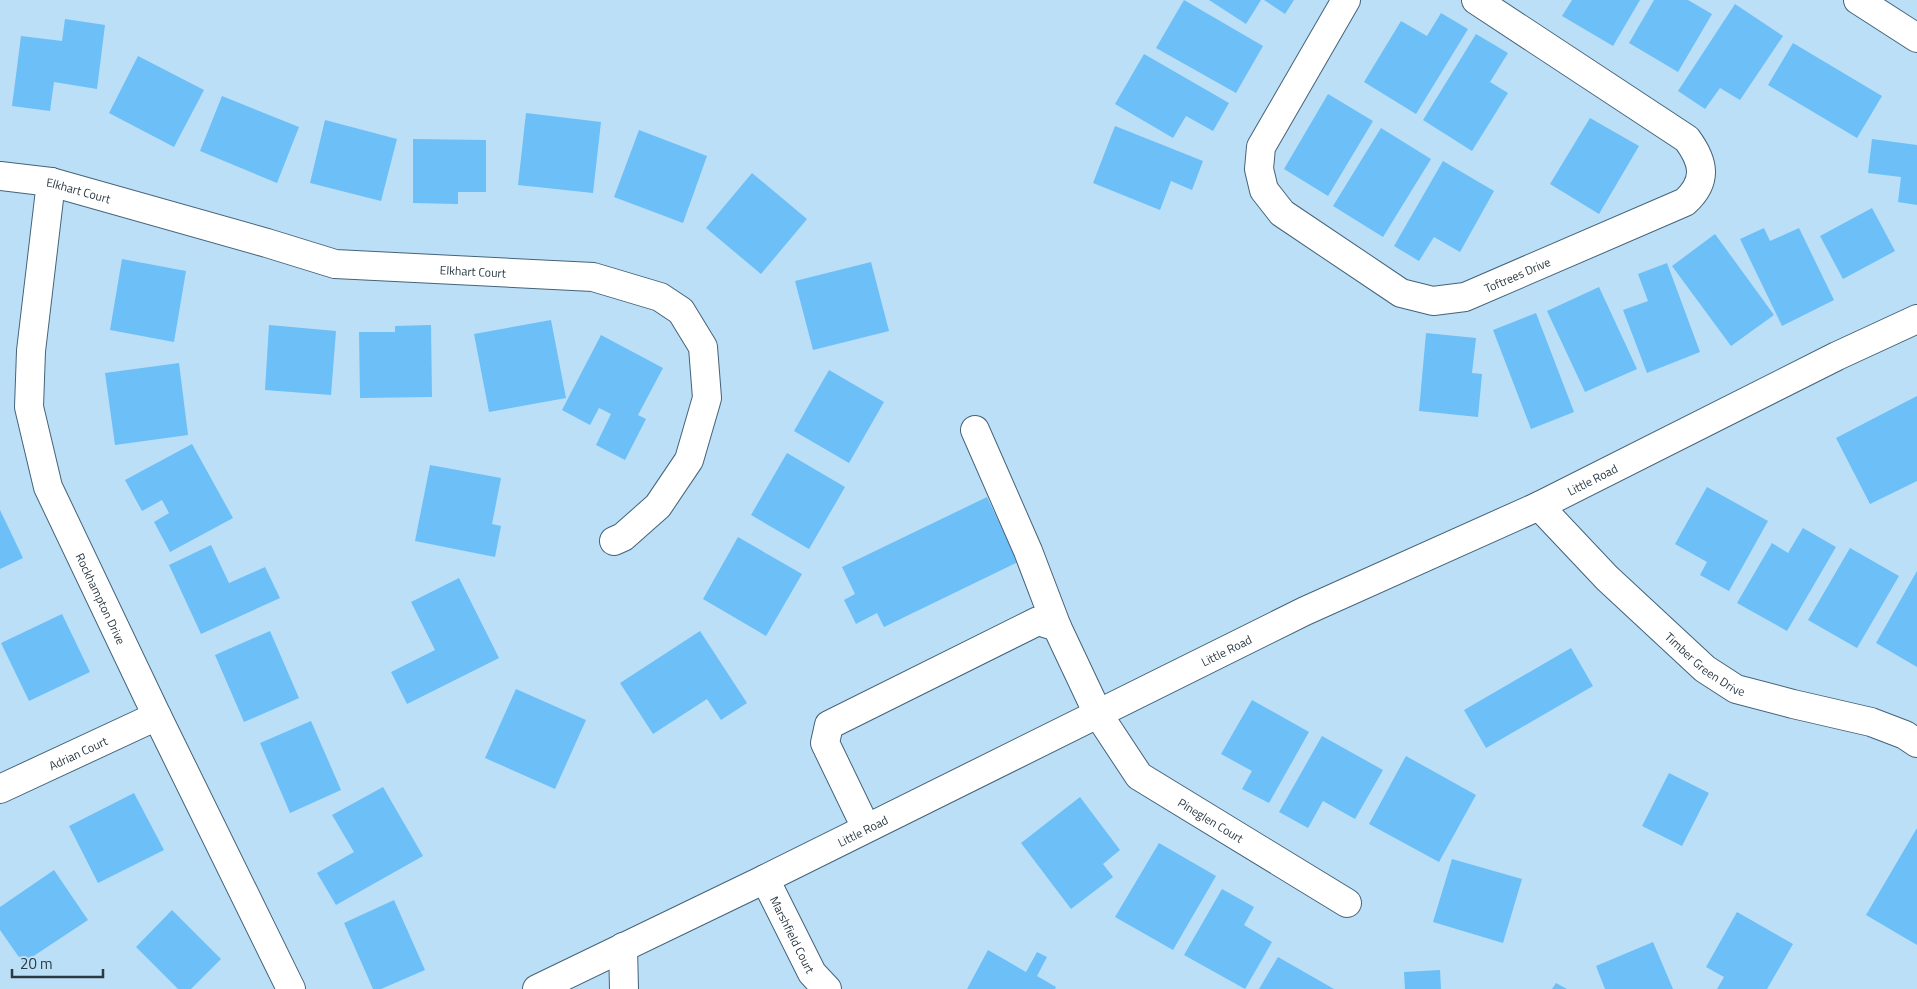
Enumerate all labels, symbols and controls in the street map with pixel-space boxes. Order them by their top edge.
street label: Elkhart Court [45,172,114,208]
street label: Toftrees Drive [1481,252,1553,297]
street label: Elkhart Court [439,260,507,282]
street label: Little Road [1564,459,1621,500]
street label: Rockhampton Drive [71,550,131,648]
street label: Timber Green Drive [1661,627,1747,700]
street label: Little Road [1198,630,1255,671]
street label: Adrian Court [45,731,111,775]
street label: Pineglen Court [1174,793,1248,848]
street label: Little Road [834,810,891,851]
street label: Marshfield Court [765,893,820,977]
scale bar [12,946,104,978]
text: 20 m [20,952,53,975]

